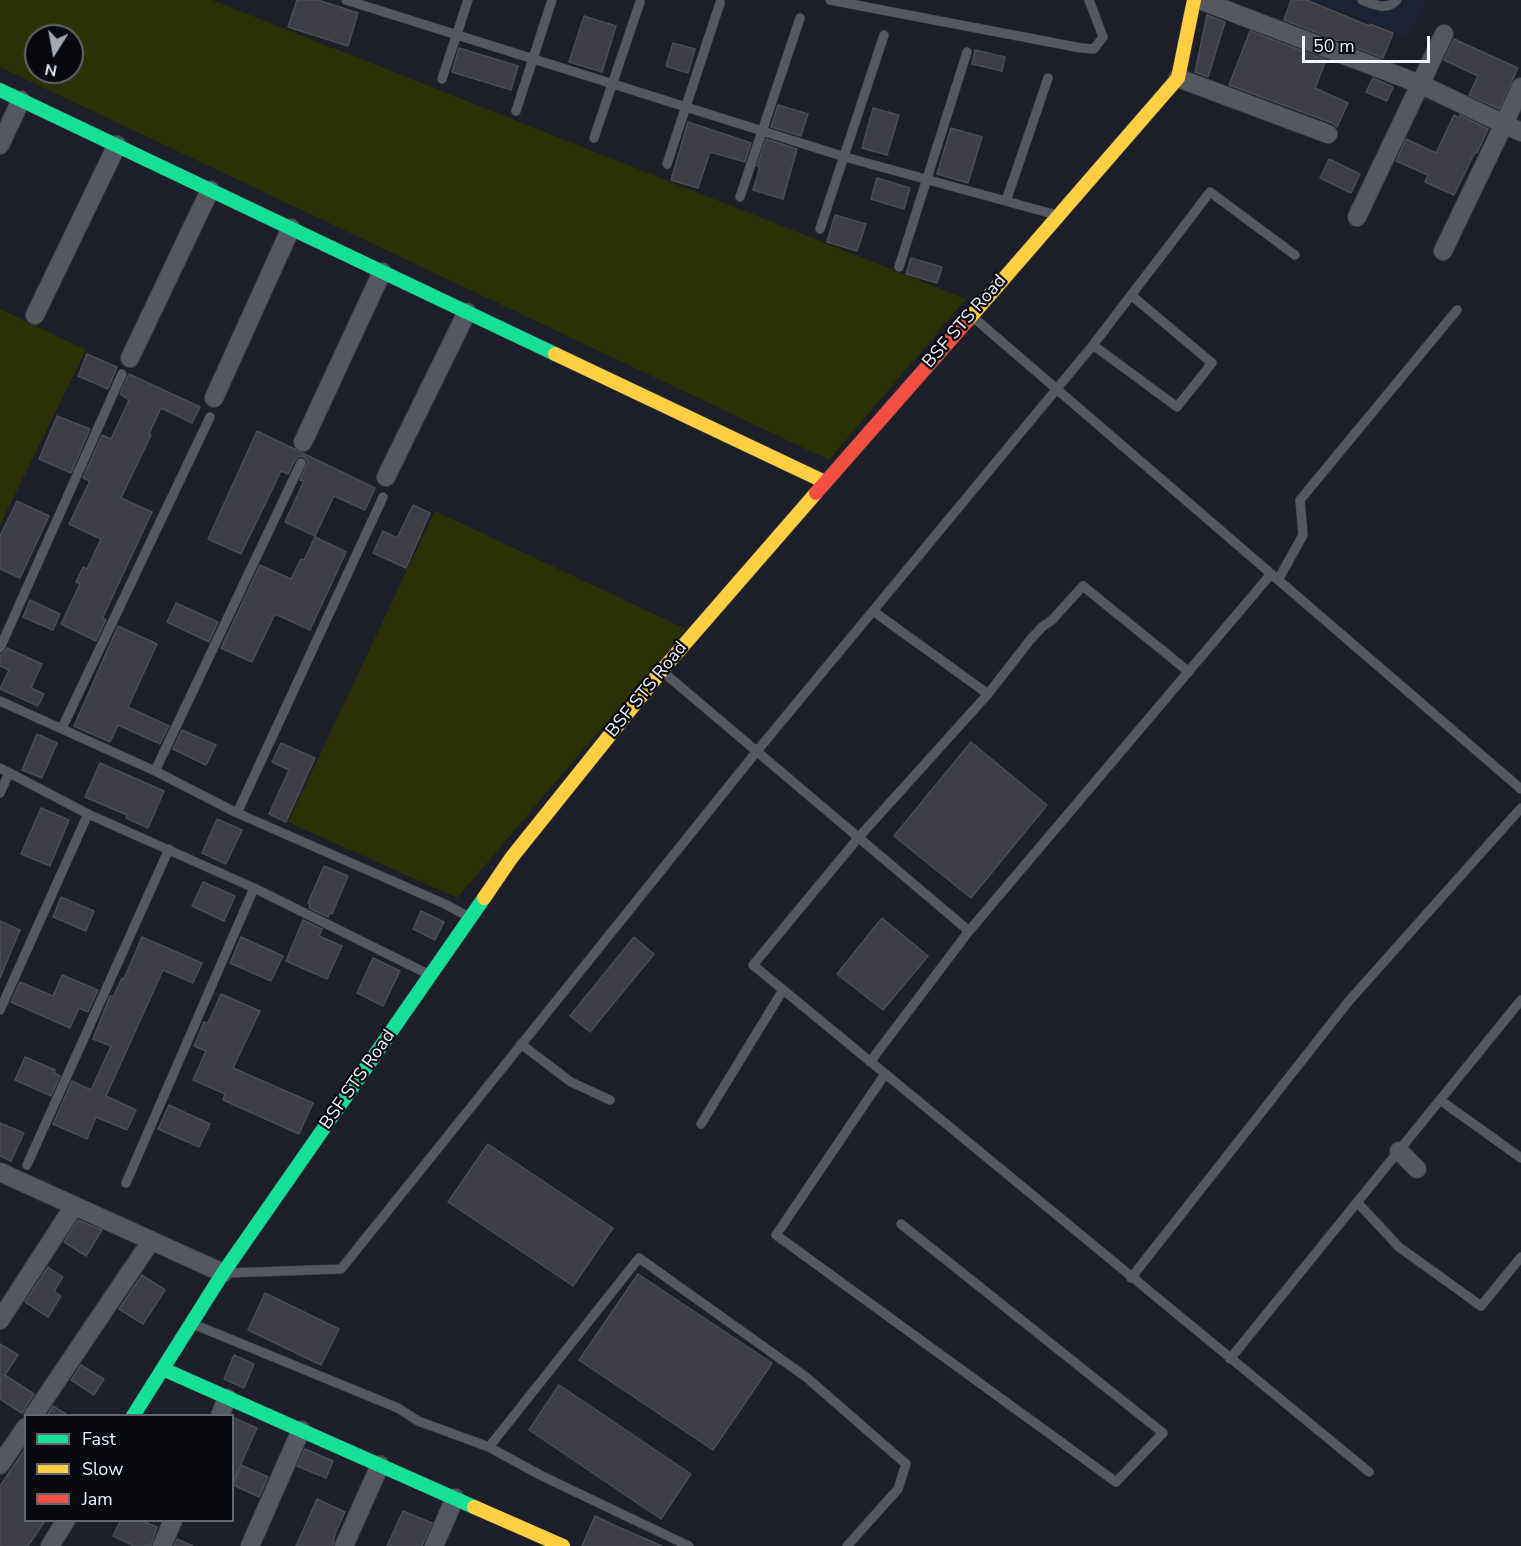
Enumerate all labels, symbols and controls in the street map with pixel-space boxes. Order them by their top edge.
north arrow [24,24,84,84]
scale bar [1305,24,1432,62]
text: 50 m [1313,34,1355,58]
text: N [43,58,59,82]
street label: BSF STS Road [919,271,1011,373]
street label: BSF STS Road [602,638,692,742]
street label: BSF STS Road [316,1026,400,1134]
legend [24,1414,234,1522]
text: Fast [82,1427,116,1451]
text: Slow [82,1457,123,1481]
text: Jam [82,1487,113,1511]

